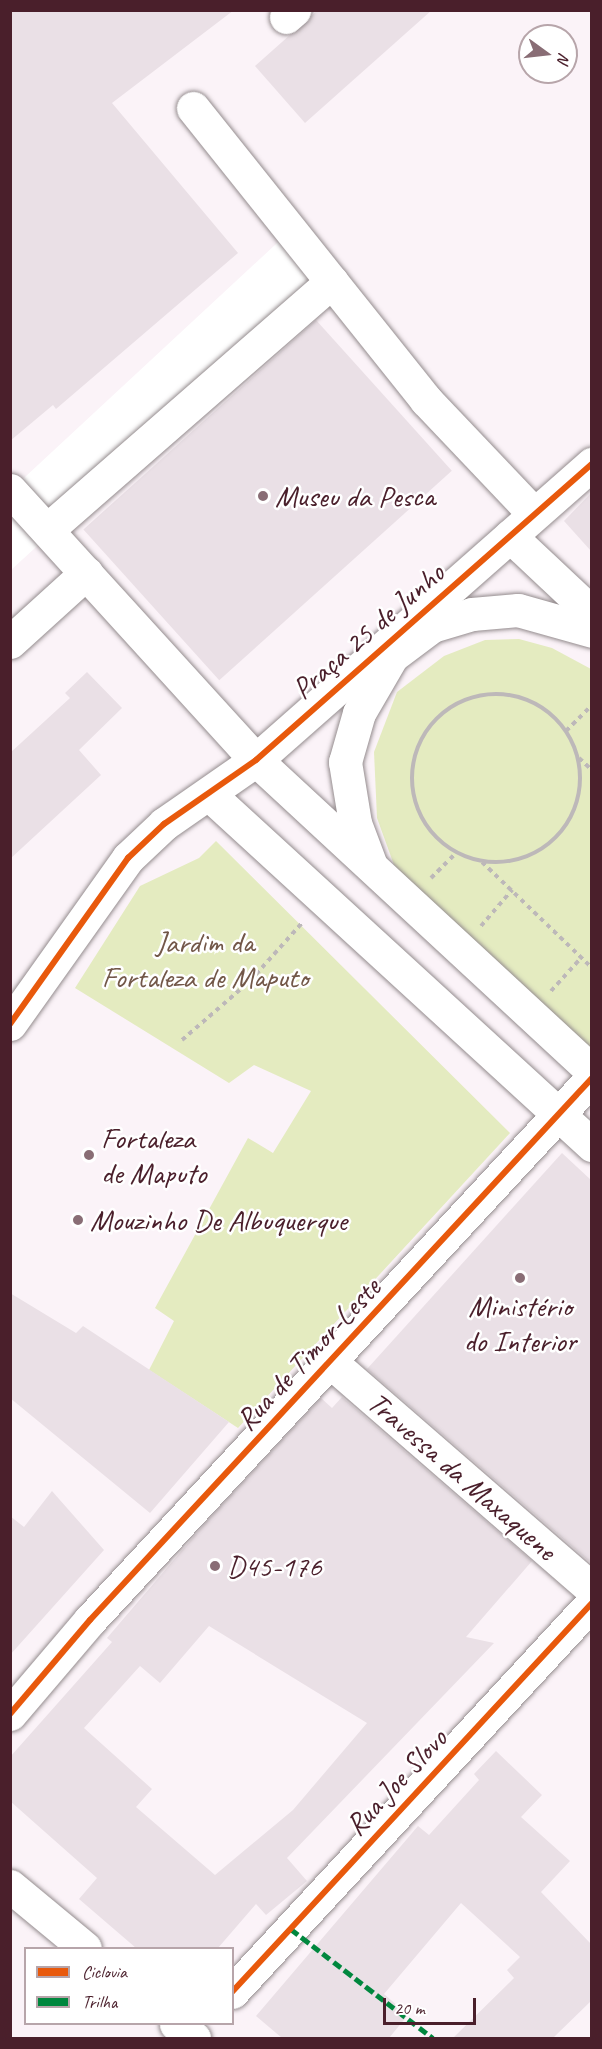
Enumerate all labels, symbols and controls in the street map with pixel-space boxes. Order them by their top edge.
north arrow [518,24,578,84]
text: N [553,51,574,66]
place label: Museu da Pesca [275,478,434,514]
marker: Museu da Pesca [256,489,270,503]
street label: Praça 25 de Junho [285,555,451,707]
park label: Jardim da Fortaleza de Maputo [101,924,309,994]
place label: Fortaleza de Maputo [101,1120,207,1190]
marker: Fortaleza de Maputo [82,1148,96,1162]
place label: Mouzinho De Albuquerque [90,1202,347,1238]
marker: Mouzinho De Albuquerque [71,1213,85,1227]
street label: Rua de Timor-Leste [229,1271,387,1437]
marker: Ministério do Interior [513,1271,527,1285]
place label: Ministério do Interior [464,1288,576,1358]
street label: Travessa da Maxaquene [360,1384,564,1568]
place label: D45-176 [227,1548,322,1584]
marker: D45-176 [208,1559,222,1573]
street label: Rua Joe Slovo [337,1721,455,1843]
legend [24,1947,234,2025]
text: Ciclovia [82,1961,127,1983]
scale bar [386,1986,479,2024]
text: Trilha [82,1991,117,2013]
text: 20 m [394,1997,425,2019]

